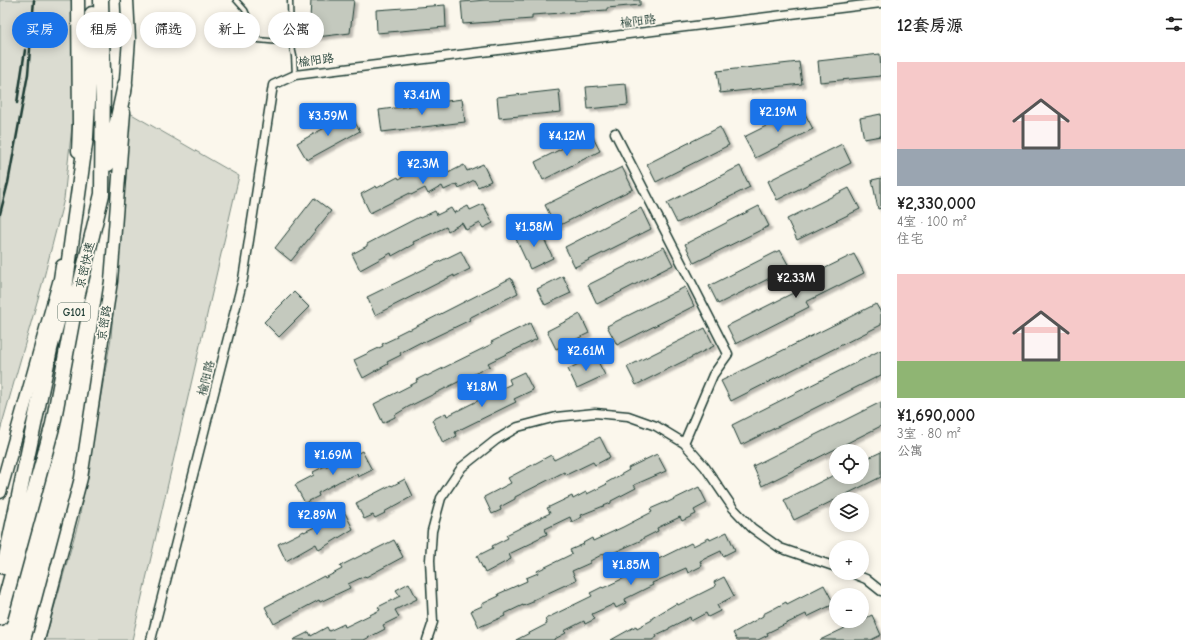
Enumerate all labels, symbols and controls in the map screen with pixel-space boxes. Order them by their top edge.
chip: 买房 [12,12,68,48]
chip: 租房 [76,12,132,48]
chip: 筛选 [140,12,196,48]
chip: 新上 [204,12,260,48]
chip: 公寓 [268,12,324,48]
street label: 榆阳路 [619,12,657,30]
icon: filters [1163,13,1185,35]
text: 12套房源 [897,16,963,35]
street label: 榆阳路 [297,51,335,69]
pin: ¥3.41M [389,82,455,116]
text: ¥3.41M [404,87,440,102]
icon: home [1005,88,1077,160]
pin: ¥2.19M [745,99,811,133]
pin: ¥3.59M [295,103,361,137]
text: ¥2.19M [759,104,797,119]
text: ¥3.59M [308,108,348,123]
pin: ¥4.12M [534,123,600,157]
text: ¥4.12M [549,128,585,143]
pin: ¥2.3M [395,151,451,185]
text: ¥2.3M [407,156,439,171]
text: ¥2,330,000 [897,194,976,213]
pin: ¥1.58M [501,214,567,248]
text: 4室 · 100 m² [897,214,967,229]
text: ¥1.58M [515,219,553,234]
text: 住宅 [897,231,923,246]
street label: 京密快速 [73,240,97,290]
pin: ¥2.33M [763,265,829,299]
text: ¥2.33M [777,270,815,285]
icon: home [1005,300,1077,372]
road number: G101 [58,303,90,321]
street label: 京密路 [94,304,114,342]
pin: ¥2.61M [553,338,619,372]
text: ¥2.61M [567,343,605,358]
street label: 榆阳路 [195,359,217,397]
pin: ¥1.8M [454,374,510,408]
text: ¥1.8M [467,379,498,394]
text: ¥1,690,000 [897,406,975,425]
text: 3室 · 80 m² [897,426,961,441]
pin: ¥1.69M [300,442,366,476]
text: 公寓 [897,443,923,458]
map controls [829,444,869,628]
button: locate [829,444,869,484]
text: ¥1.69M [314,447,352,462]
button: layers [829,492,869,532]
pin: ¥2.89M [284,502,350,536]
text: ¥2.89M [297,507,337,522]
button: + [829,540,869,580]
pin: ¥1.85M [598,552,664,586]
text: ¥1.85M [612,557,650,572]
button: − [829,588,869,628]

